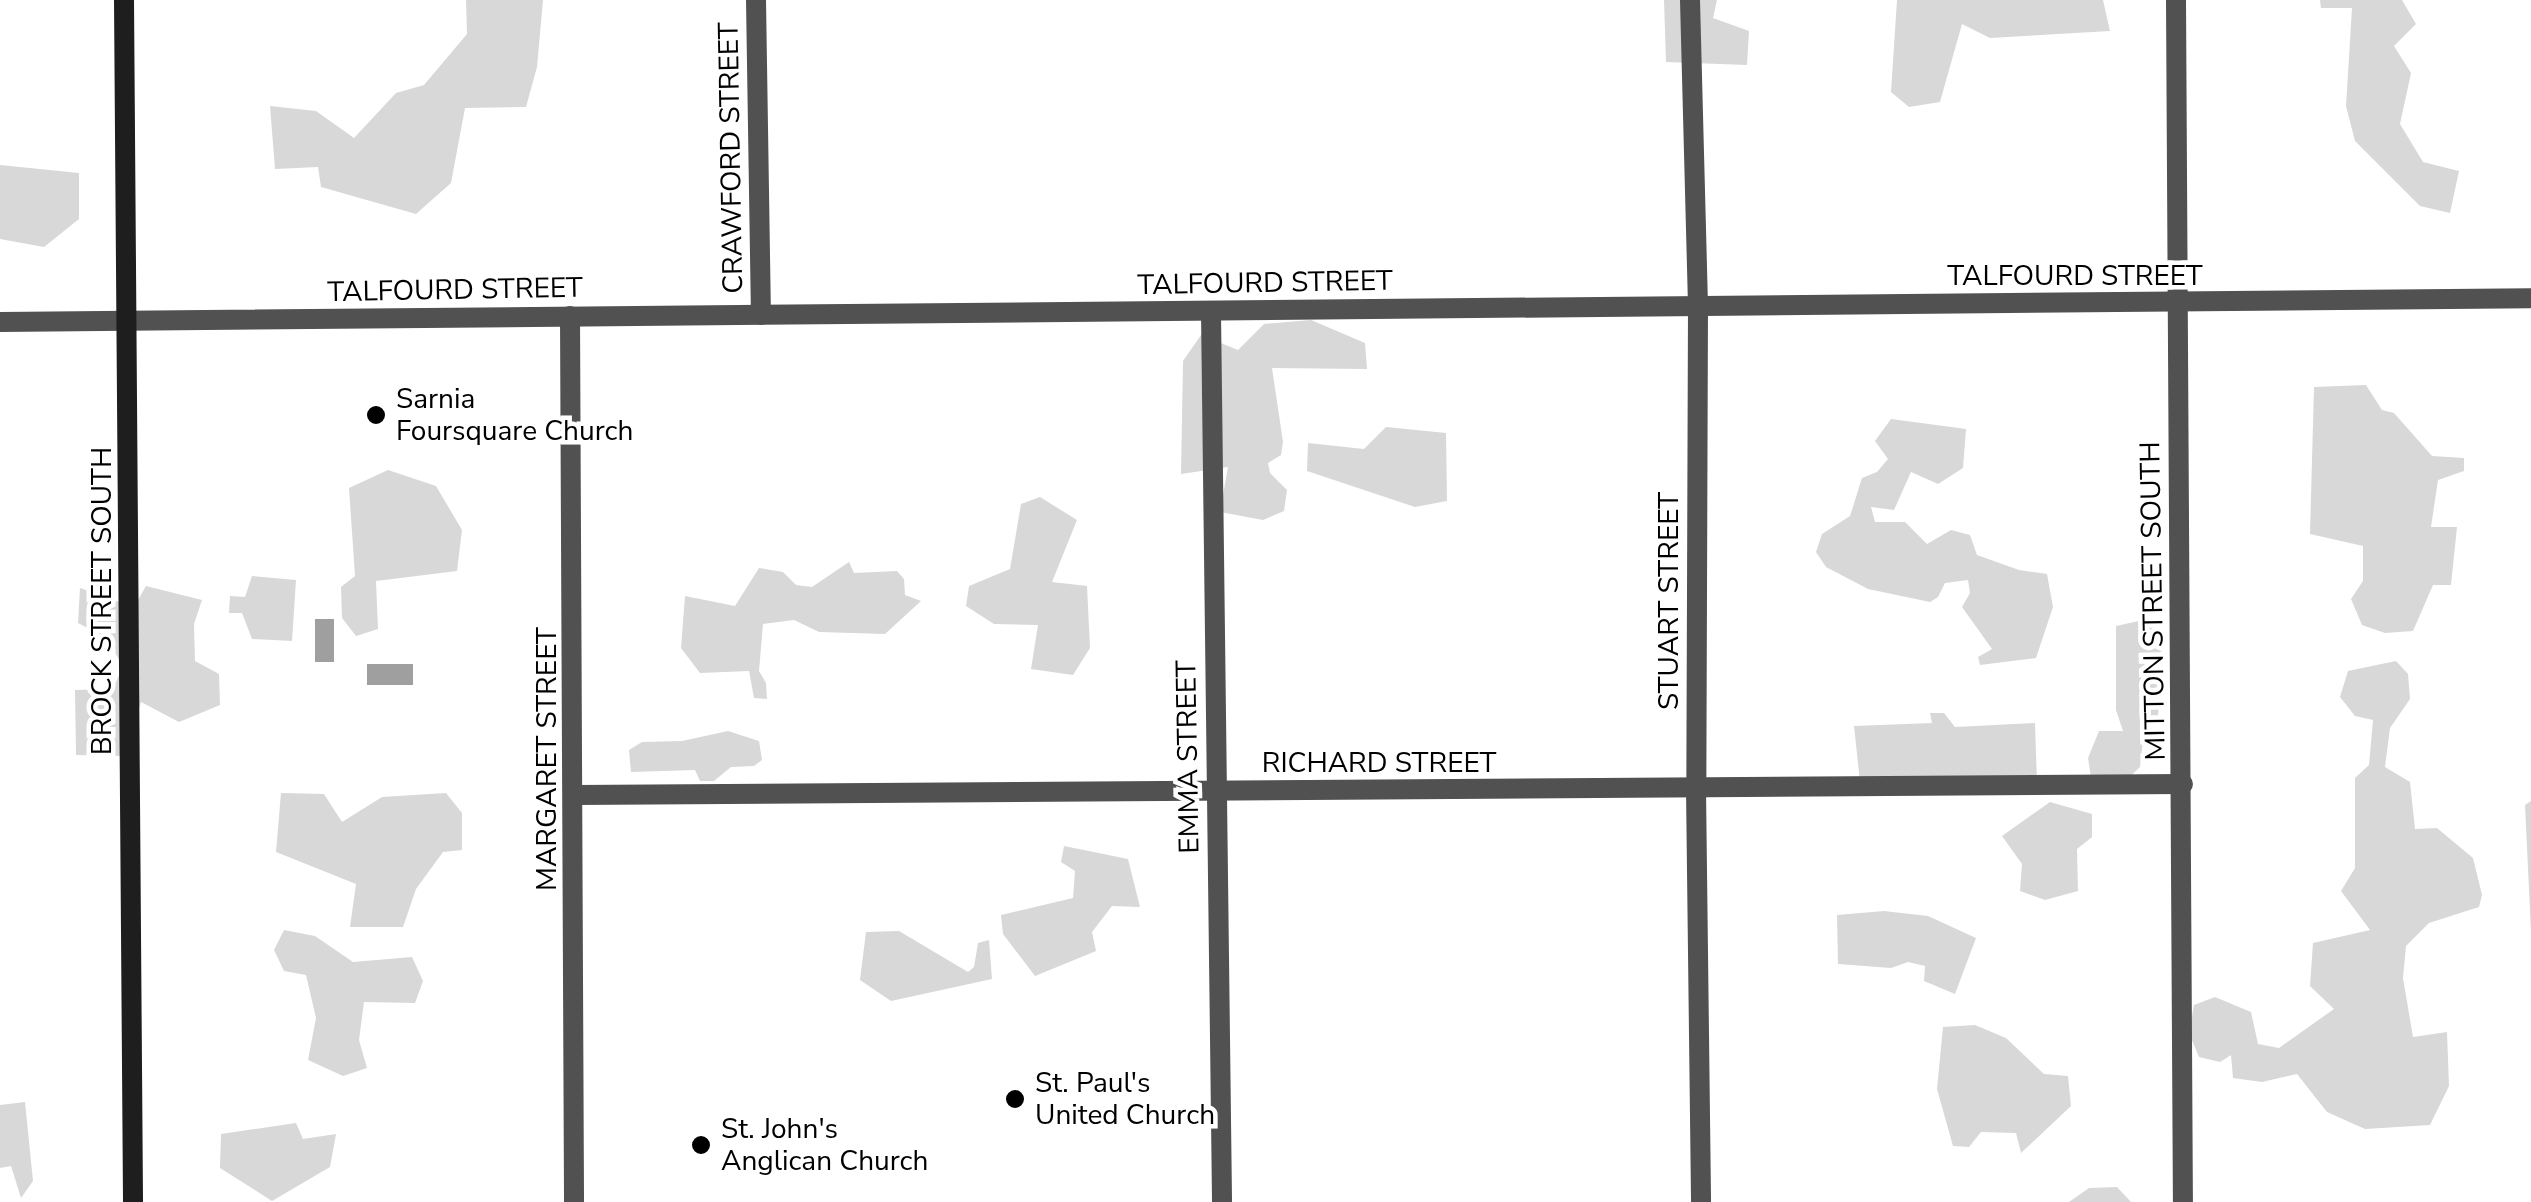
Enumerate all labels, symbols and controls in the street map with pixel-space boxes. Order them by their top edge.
street label: CRAWFORD STREET [712,22,750,294]
street label: TALFOURD STREET [1947,259,2203,293]
street label: TALFOURD STREET [1137,264,1393,302]
street label: TALFOURD STREET [327,271,583,309]
place label: Sarnia Foursquare Church [396,382,633,448]
marker: Sarnia Foursquare Church [365,404,387,426]
street label: MITTON STREET SOUTH [2133,441,2173,761]
street label: BROCK STREET SOUTH [85,447,119,755]
street label: STUART STREET [1652,492,1686,710]
street label: MARGARET STREET [530,627,564,891]
street label: EMMA STREET [1170,660,1206,854]
street label: RICHARD STREET [1262,746,1496,780]
place label: St. Paul's United Church [1035,1066,1215,1132]
marker: St. Paul's United Church [1004,1088,1026,1110]
place label: St. John's Anglican Church [721,1112,928,1178]
marker: St. John's Anglican Church [690,1134,712,1156]

